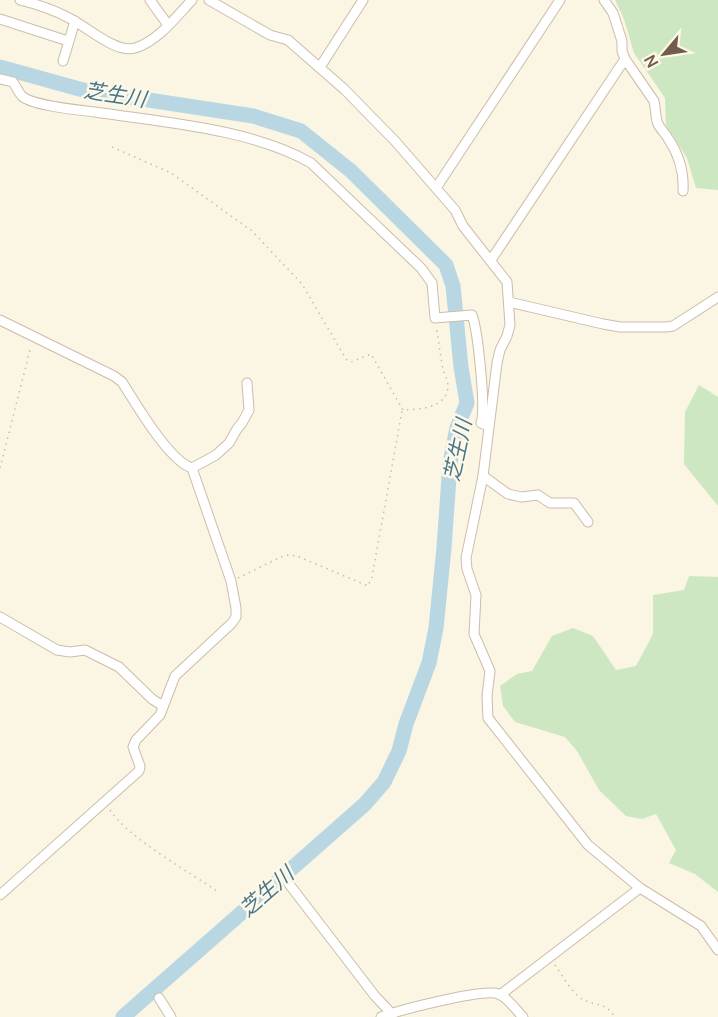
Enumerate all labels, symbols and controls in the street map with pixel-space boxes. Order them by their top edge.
north arrow [634,24,694,84]
text: N [638,51,663,72]
water label: 芝生川 [82,75,150,113]
water label: 芝生川 [437,414,478,484]
water label: 芝生川 [233,858,300,922]

